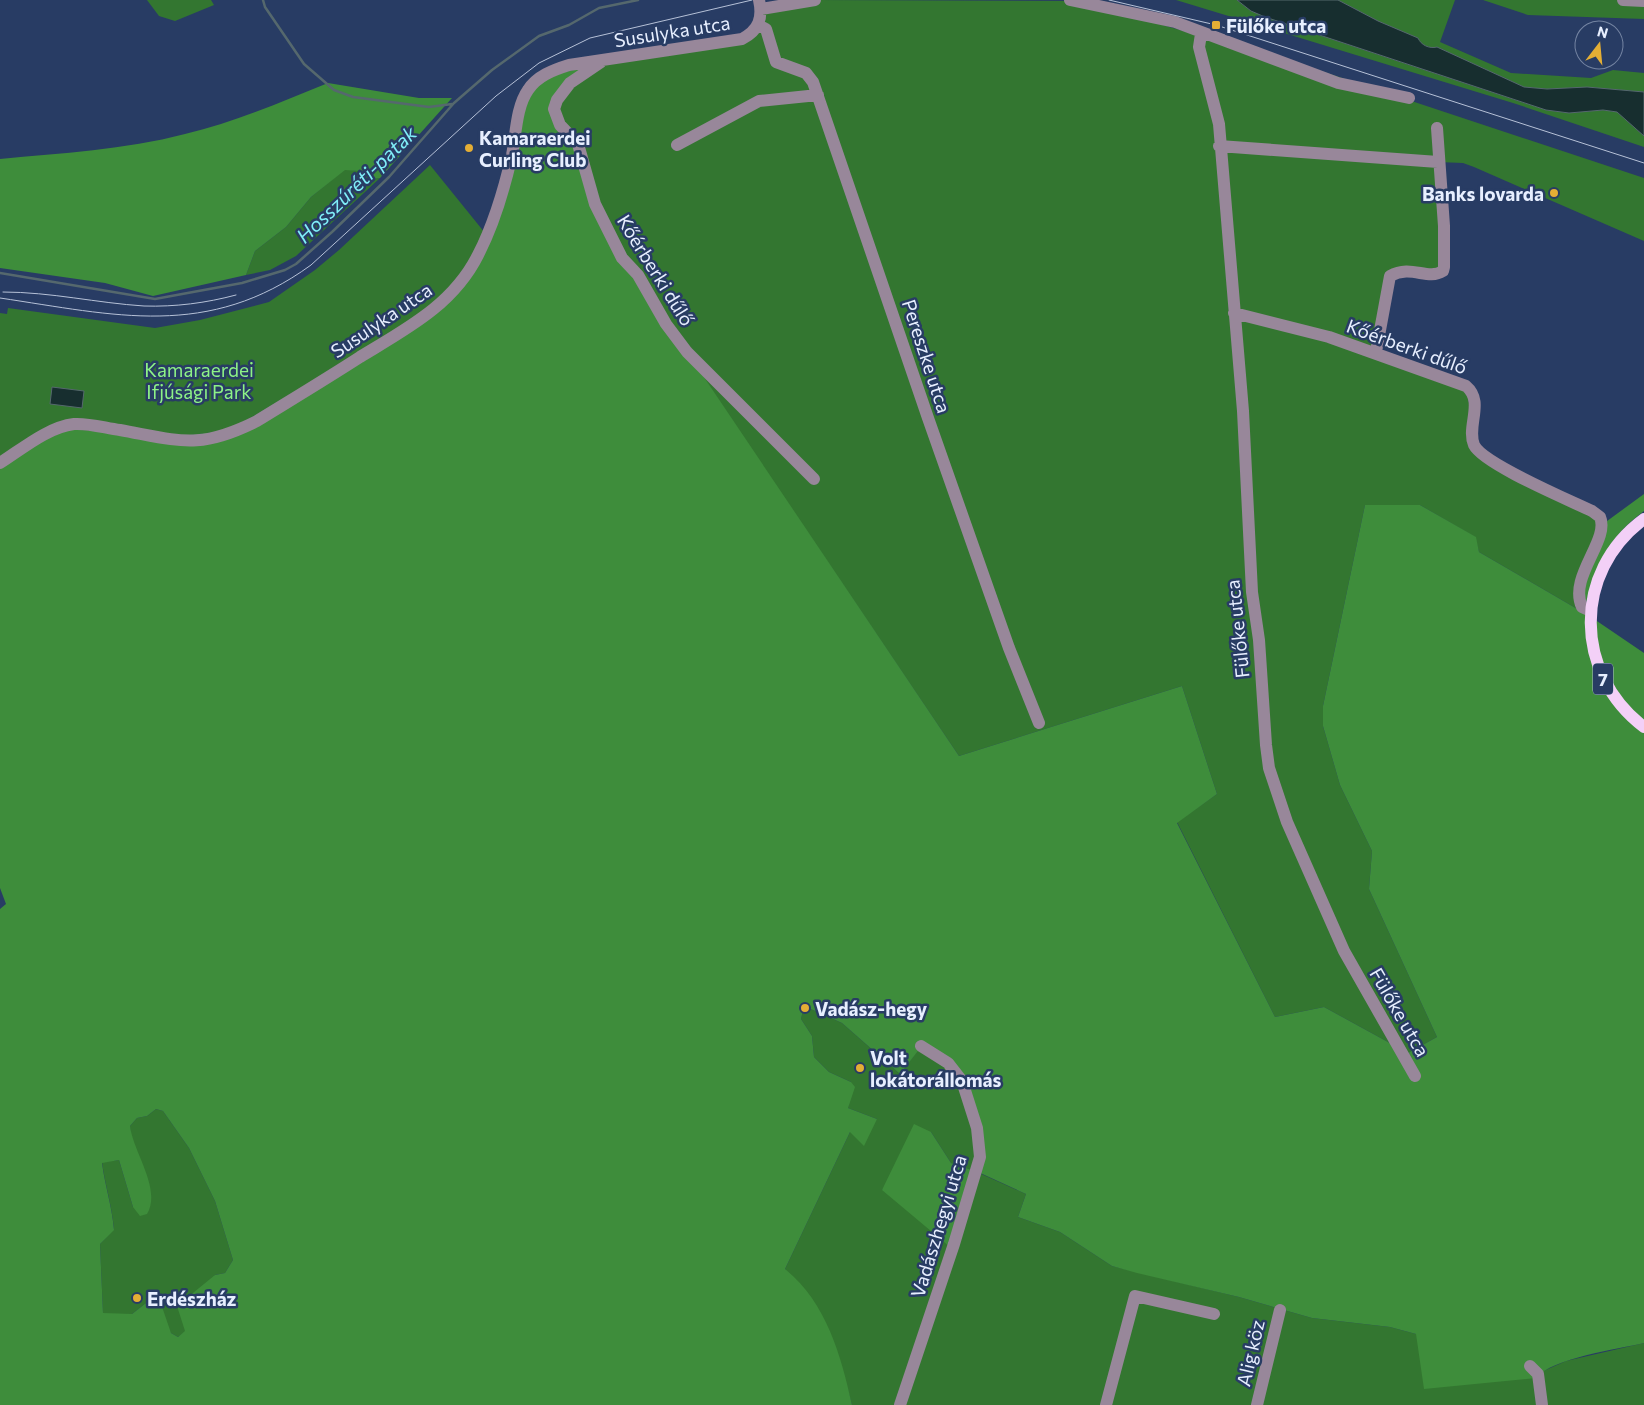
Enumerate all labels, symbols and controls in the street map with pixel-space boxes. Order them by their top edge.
street label: Susulyka utca [612,10,732,52]
place label: Fülőke utca [1226,14,1326,37]
marker: Fülőke utca [1210,19,1222,31]
north arrow [1574,20,1624,70]
text: N [1595,22,1610,42]
water label: Hosszúréti-patak [291,120,422,247]
place label: Kamaraerdei Curling Club [479,126,591,171]
marker: Kamaraerdei Curling Club [463,142,475,154]
place label: Banks lovarda [1422,182,1544,205]
marker: Banks lovarda [1548,187,1560,199]
street label: Kőérberki dűlő [613,210,699,330]
street label: Susulyka utca [326,278,436,362]
street label: Pereszke utca [898,296,956,416]
street label: Kőérberki dűlő [1344,314,1470,378]
park label: Kamaraerdei Ifjúsági Park [144,358,254,403]
street label: Fülőke utca [1220,579,1254,679]
road number: 7 [1593,664,1613,694]
street label: Fülőke utca [1365,964,1435,1060]
place label: Vadász-hegy [815,997,928,1020]
marker: Vadász-hegy [799,1002,811,1014]
place label: Volt lokátorállomás [870,1046,1001,1091]
marker: Volt lokátorállomás [854,1062,866,1074]
street label: Vadászhegyi utca [905,1152,971,1300]
place label: Erdészház [147,1287,237,1310]
marker: Erdészház [131,1292,143,1304]
street label: Alig köz [1231,1318,1269,1388]

